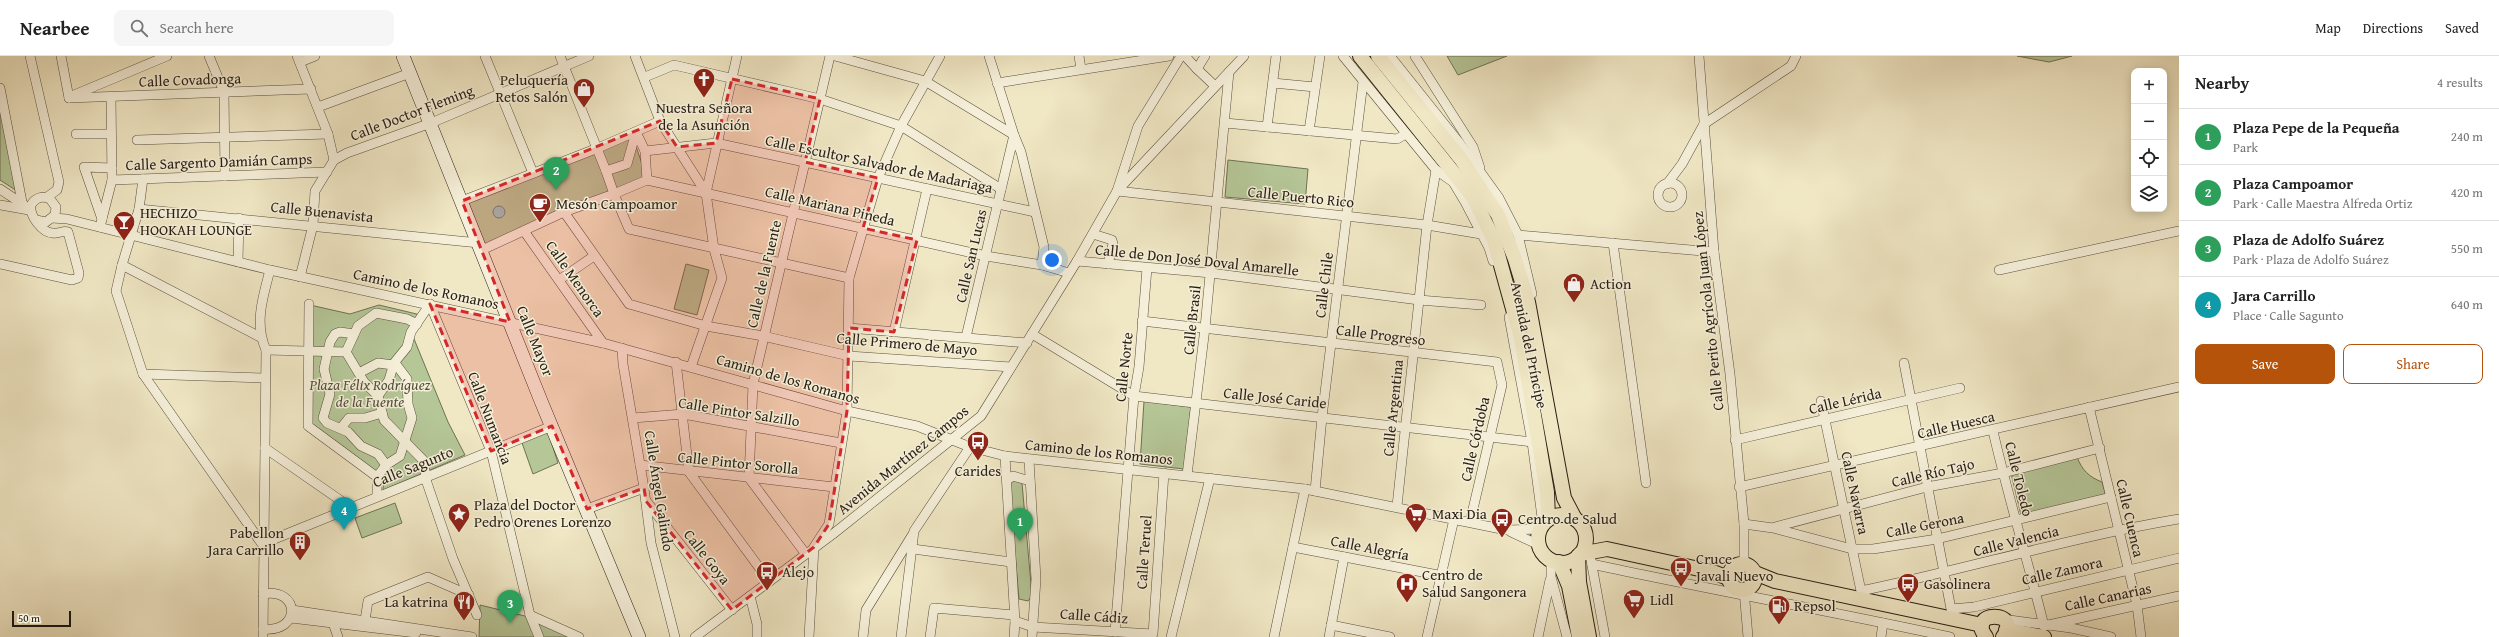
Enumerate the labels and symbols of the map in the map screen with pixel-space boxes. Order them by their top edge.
church icon: Nuestra Señora de la Asunción [691,66,717,99]
street label: Calle Covadonga [138,67,242,92]
place label: Peluquería Retos Salón [495,69,569,107]
shop icon: Peluquería Retos Salón [571,76,597,109]
street label: Calle Doctor Fleming [347,79,477,146]
place label: Nuestra Señora de la Asunción [656,97,752,135]
street label: Calle Escultor Salvador de Madariaga [764,129,995,198]
street label: Calle Sargento Damián Camps [125,148,313,175]
pin: 2 [543,157,569,190]
street label: Calle Mariana Pineda [763,180,897,231]
street label: Calle Puerto Rico [1247,180,1356,213]
cafe icon: Mesón Campoamor [527,191,553,224]
place label: Mesón Campoamor [556,193,677,214]
street label: Calle Buenavista [270,196,374,227]
place label: HECHIZO HOOKAH LOUNGE [140,202,252,240]
street label: Calle San Lucas [950,207,991,305]
bar icon: HECHIZO HOOKAH LOUNGE [111,209,137,242]
street label: Calle Perito Agrícola Juan López [1687,210,1728,412]
street label: Calle de la Fuente [741,218,786,330]
street label: Calle Menorca [541,236,610,321]
street label: Calle de Don José Doval Amarelle [1094,238,1300,281]
your location [1042,250,1062,270]
street label: Calle Chile [1309,251,1338,319]
street label: Camino de los Romanos [351,263,501,314]
shop icon: Action [1561,271,1587,304]
place label: Action [1590,273,1632,294]
street label: Avenida del Príncipe [1506,280,1553,410]
street label: Calle Brasil [1177,284,1206,356]
street label: Calle Mayor [512,302,559,379]
street label: Calle Progreso [1335,319,1427,350]
street label: Calle Primero de Mayo [836,327,979,360]
street label: Calle Norte [1109,331,1138,403]
street label: Camino de los Romanos [714,348,862,409]
street label: Calle Argentina [1377,358,1408,457]
street label: Calle Numancia [463,368,518,467]
park label: Plaza Félix Rodríguez de la Fuente [309,374,431,412]
street label: Calle José Caride [1223,382,1328,413]
street label: Calle Lérida [1807,382,1883,419]
street label: Calle Pintor Salzillo [677,392,802,432]
street label: Calle Córdoba [1455,394,1494,483]
street label: Avenida Martínez Campos [833,400,973,519]
street label: Calle Huesca [1915,405,1997,444]
street label: Calle Ángel Galindo [640,429,679,553]
bus stop icon: Carides [965,429,991,462]
street label: Camino de los Romanos [1024,433,1174,470]
street label: Calle Toledo [2000,439,2039,519]
street label: Calle Sagunto [369,441,457,492]
street label: Calle Pintor Sorolla [677,446,799,479]
street label: Calle Navarra [1836,450,1875,536]
street label: Calle Río Tajo [1889,453,1977,492]
place label: Carides [955,460,1001,481]
street label: Calle Cuenca [2111,477,2150,559]
place label: Plaza del Doctor Pedro Orenes Lorenzo [474,494,612,532]
pin: 4 [331,497,357,530]
place icon: Plaza del Doctor Pedro Orenes Lorenzo [446,501,472,534]
supermarket icon: Maxi Dia [1403,501,1429,534]
place label: Maxi Dia [1432,503,1487,524]
bus stop icon: Centro de Salud [1489,506,1515,539]
street label: Calle Gerona [1884,507,1966,542]
pin: 1 [1007,508,1033,541]
place label: Centro de Salud [1518,508,1617,529]
street label: Calle Teruel [1130,514,1157,590]
street label: Calle Valencia [1971,520,2061,561]
place label: Pabellon Jara Carrillo [206,522,285,560]
street label: Calle Goya [679,525,736,589]
building icon: Pabellon Jara Carrillo [287,529,313,562]
street label: Calle Alegría [1329,530,1411,565]
place label: Cruce Javali Nuevo [1694,548,1774,586]
street label: Calle Zamora [2020,551,2104,590]
bus stop icon: Cruce Javali Nuevo [1668,555,1694,588]
bus stop icon: Alejo [754,559,780,592]
place label: Alejo [782,561,814,582]
place label: Centro de Salud Sangonera [1422,564,1527,602]
hospital icon: Centro de Salud Sangonera [1394,571,1420,604]
bus stop icon: Gasolinera [1895,571,1921,604]
place label: Gasolinera [1924,573,1991,594]
street label: Calle Canarias [2063,577,2153,616]
supermarket icon: Lidl [1621,587,1647,620]
restaurant icon: La katrina [451,589,477,622]
place label: Lidl [1650,589,1674,610]
pin: 3 [497,590,523,623]
place label: La katrina [384,591,448,612]
fuel station icon: Repsol [1766,593,1792,626]
place label: Repsol [1794,595,1836,616]
street label: Calle Cádiz [1059,603,1129,628]
scale bar [12,609,71,628]

